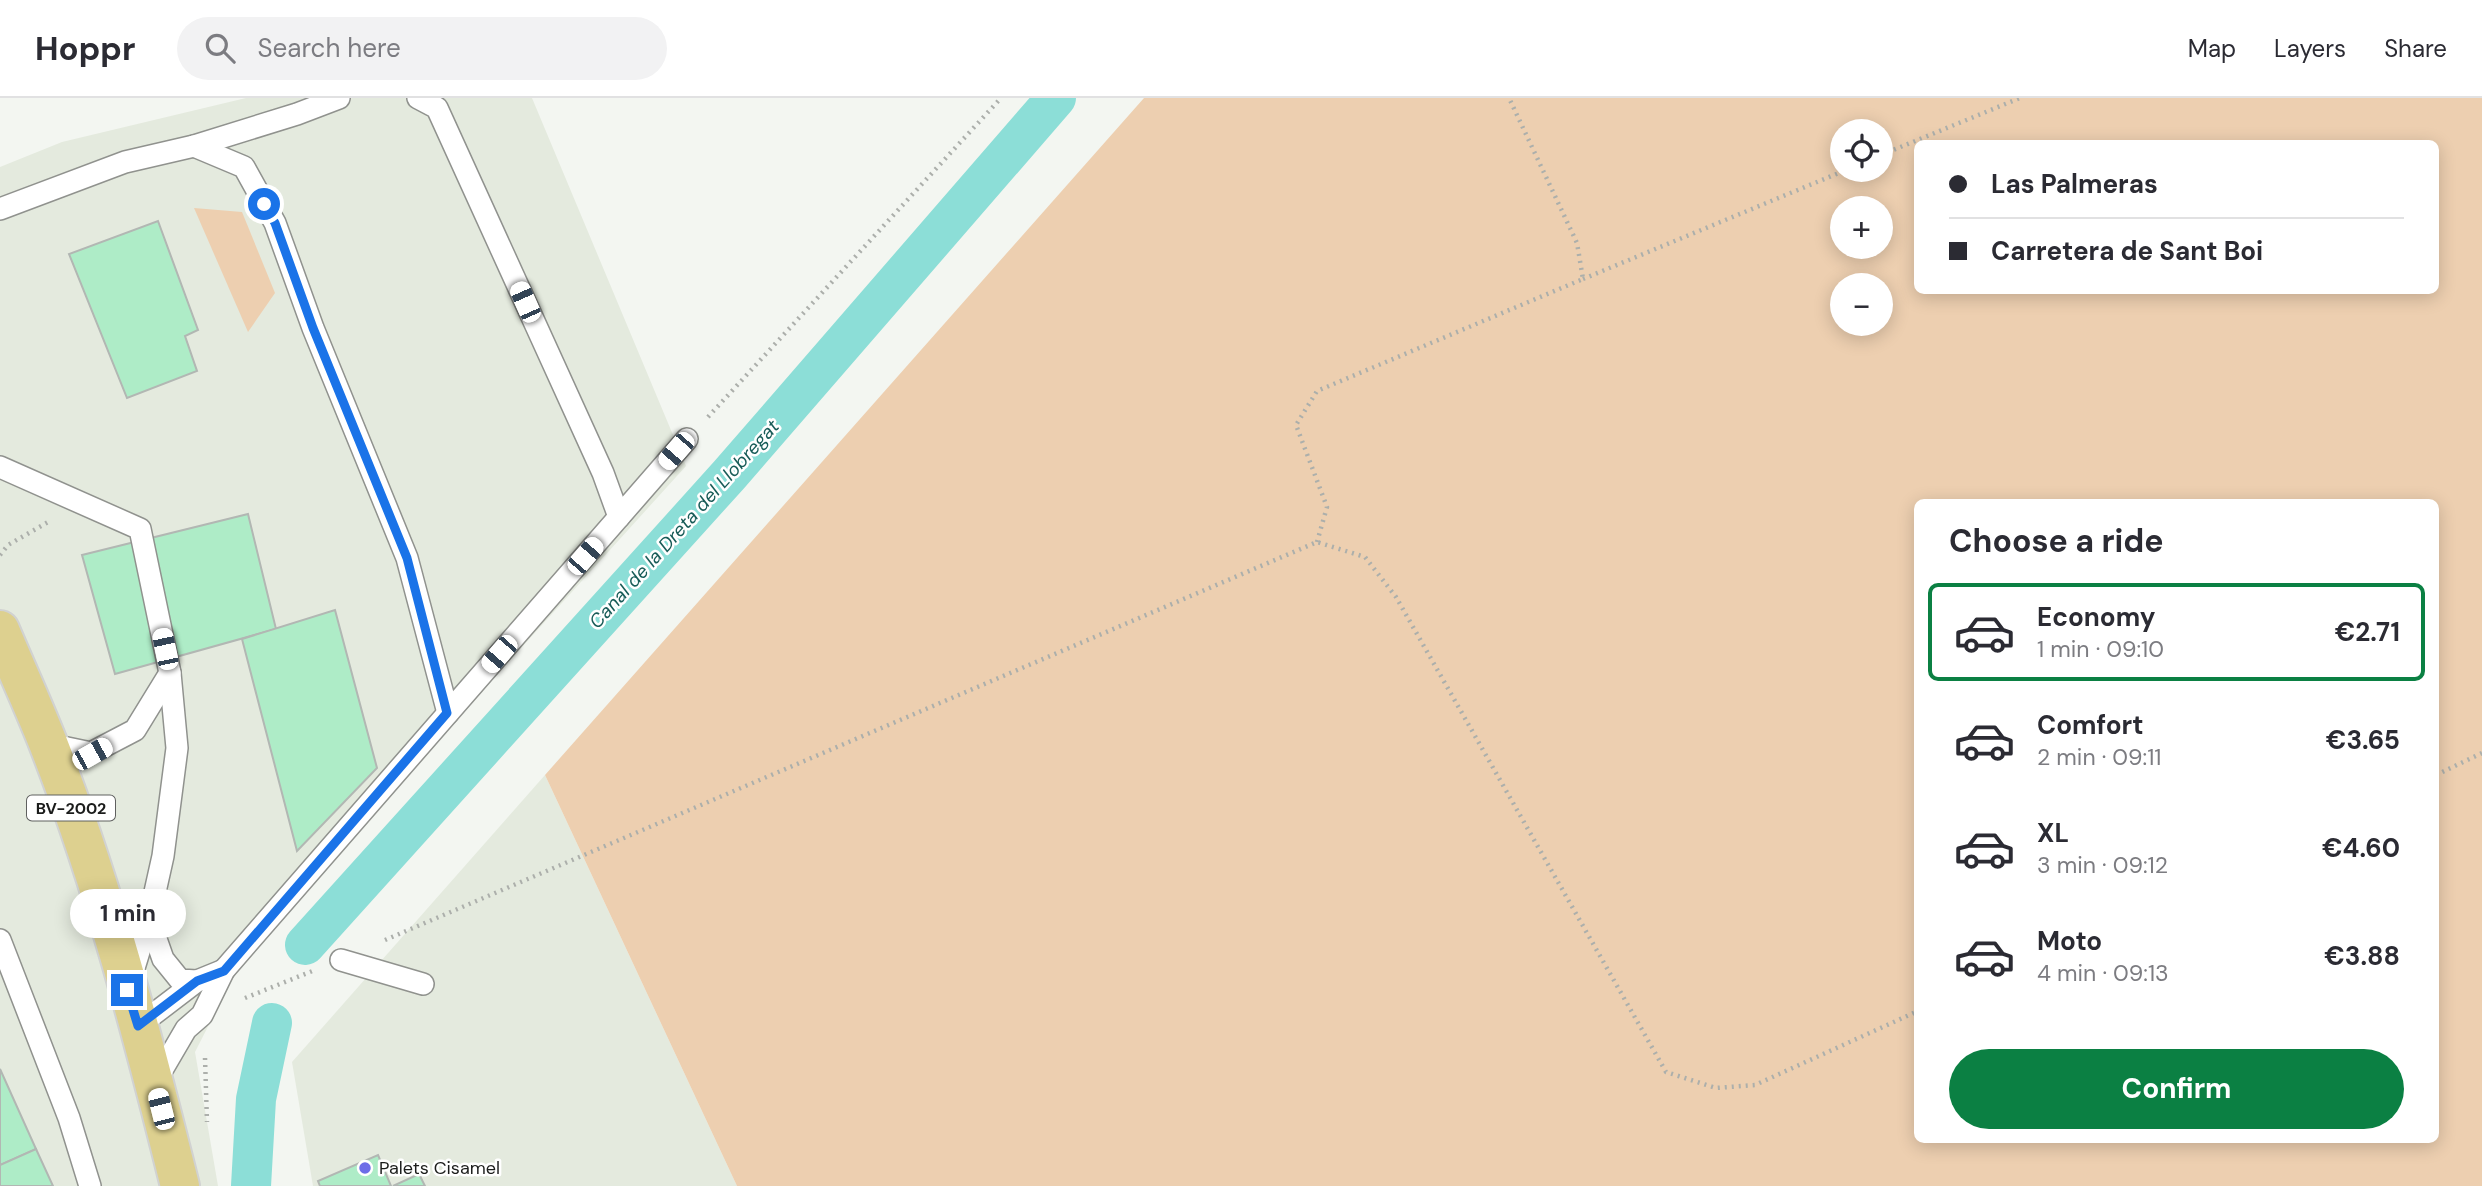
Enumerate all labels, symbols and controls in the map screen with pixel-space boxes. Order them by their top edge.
search box [177,17,667,80]
text: Hoppr [35,27,135,70]
icon: search [201,29,239,67]
text: Search here [257,31,401,65]
text: Map [2188,33,2236,64]
text: Layers [2274,33,2346,64]
text: Share [2384,33,2447,64]
map controls [1830,119,1893,336]
button: locate [1830,119,1893,182]
text: Las Palmeras [1991,167,2158,201]
route start [248,188,280,220]
button: + [1830,196,1893,259]
text: Carretera de Sant Boi [1991,234,2263,268]
button: − [1830,273,1893,336]
car [507,279,544,325]
water label: Canal de la Dreta del Llobregat [583,414,785,634]
car [655,428,698,474]
text: Choose a ride [1949,520,2164,562]
car [564,533,607,579]
text: Economy [2037,600,2155,634]
icon: car [1953,601,2016,664]
text: €2.71 [2335,615,2400,649]
car [151,626,180,672]
car [478,631,521,677]
text: 1 min · 09:10 [2037,634,2164,664]
text: Comfort [2037,708,2143,742]
icon: car [1953,709,2016,772]
text: €3.65 [2326,723,2400,757]
car [69,735,116,773]
text: 2 min · 09:11 [2037,742,2162,772]
road number: BV-2002 [27,796,115,820]
text: XL [2037,816,2069,850]
icon: car [1953,817,2016,880]
text: €4.60 [2322,831,2400,865]
text: 3 min · 09:12 [2037,850,2168,880]
callout: 1 min [69,888,185,938]
text: 1 min [100,898,156,928]
text: Moto [2037,924,2102,958]
icon: car [1953,925,2016,988]
text: €3.88 [2324,939,2400,973]
text: 4 min · 09:13 [2037,958,2169,988]
route end [111,974,143,1006]
button: Confirm [1949,1049,2404,1129]
car [146,1086,177,1132]
place label: Palets Cisamel [379,1156,500,1180]
marker: Palets Cisamel [357,1160,373,1176]

